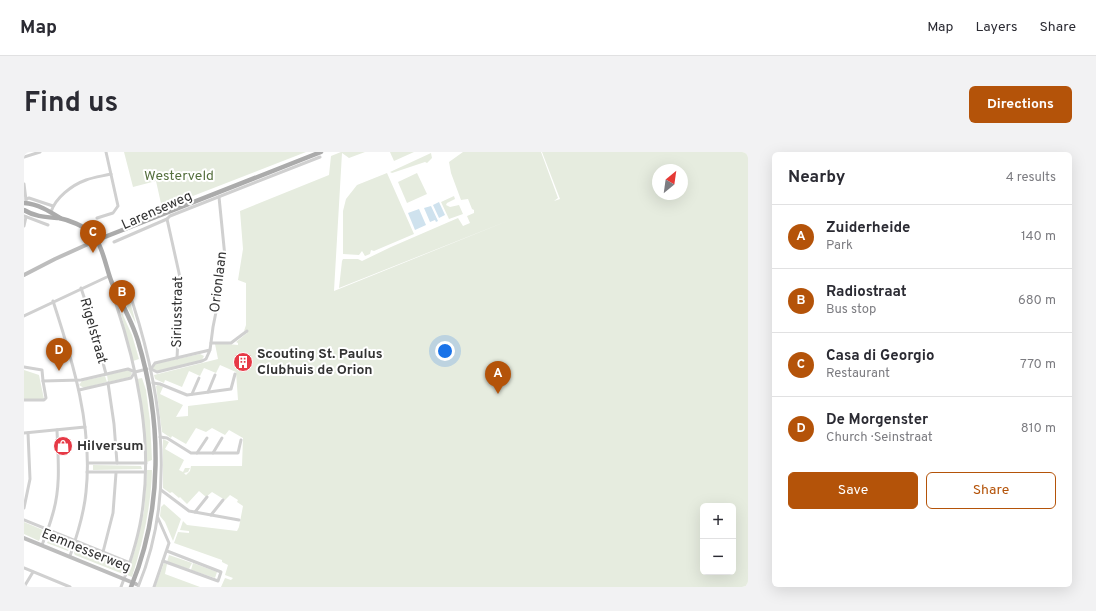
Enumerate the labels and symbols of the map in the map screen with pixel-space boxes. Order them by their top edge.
north arrow [652,164,688,200]
park label: Westerveld [144,168,214,185]
street label: Larenseweg [119,188,195,234]
pin: C [80,220,106,253]
street label: Orionlaan [207,251,231,313]
street label: Siriusstraat [169,276,187,348]
pin: B [109,280,135,313]
street label: Rigelstraat [75,296,111,366]
pin: D [46,338,72,371]
your location [435,341,455,361]
place label: Scouting St. Paulus Clubhuis de Orion [257,346,383,379]
building icon: Scouting St. Paulus Clubhuis de Orion [232,351,254,373]
pin: A [485,361,511,394]
shop icon: Hilversum [52,435,74,457]
place label: Hilversum [77,438,144,455]
street label: Eemnesserweg [39,525,133,577]

